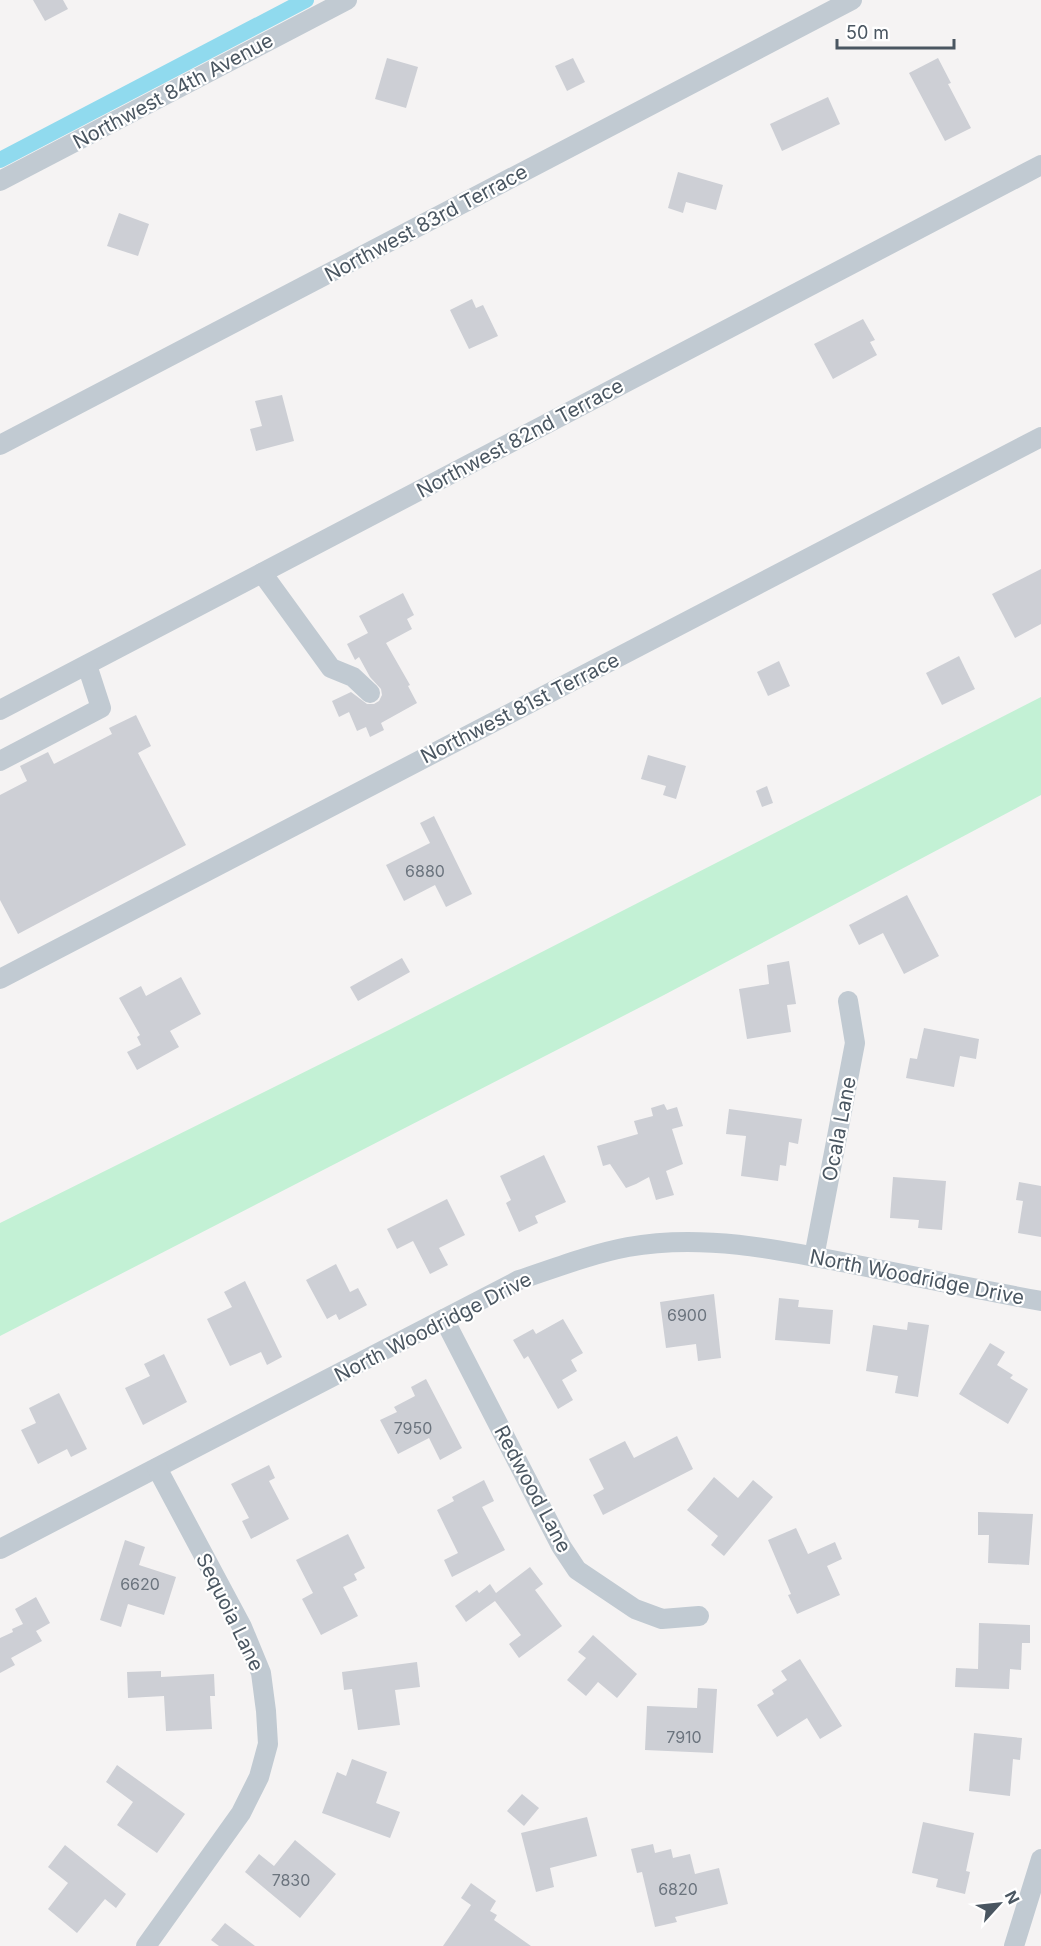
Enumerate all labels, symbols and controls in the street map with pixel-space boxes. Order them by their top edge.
scale bar [837,12,954,50]
text: 50 m [846,22,889,43]
street label: Northwest 84th Avenue [69,28,277,154]
street label: Northwest 83rd Terrace [321,159,531,287]
street label: Northwest 82nd Terrace [413,373,627,503]
street label: Northwest 81st Terrace [417,647,623,769]
house number: 6880 [405,861,445,881]
street label: Ocala Lane [817,1075,861,1183]
street label: North Woodridge Drive [808,1244,1026,1310]
street label: North Woodridge Drive [330,1267,536,1387]
house number: 6900 [667,1305,707,1325]
house number: 7950 [394,1418,432,1438]
street label: Redwood Lane [489,1421,577,1557]
street label: Sequoia Lane [191,1549,269,1675]
house number: 6620 [120,1574,160,1594]
house number: 7910 [666,1727,702,1747]
house number: 7830 [272,1870,310,1890]
north arrow [969,1874,1029,1934]
house number: 6820 [658,1879,698,1899]
text: N [1001,1887,1024,1907]

